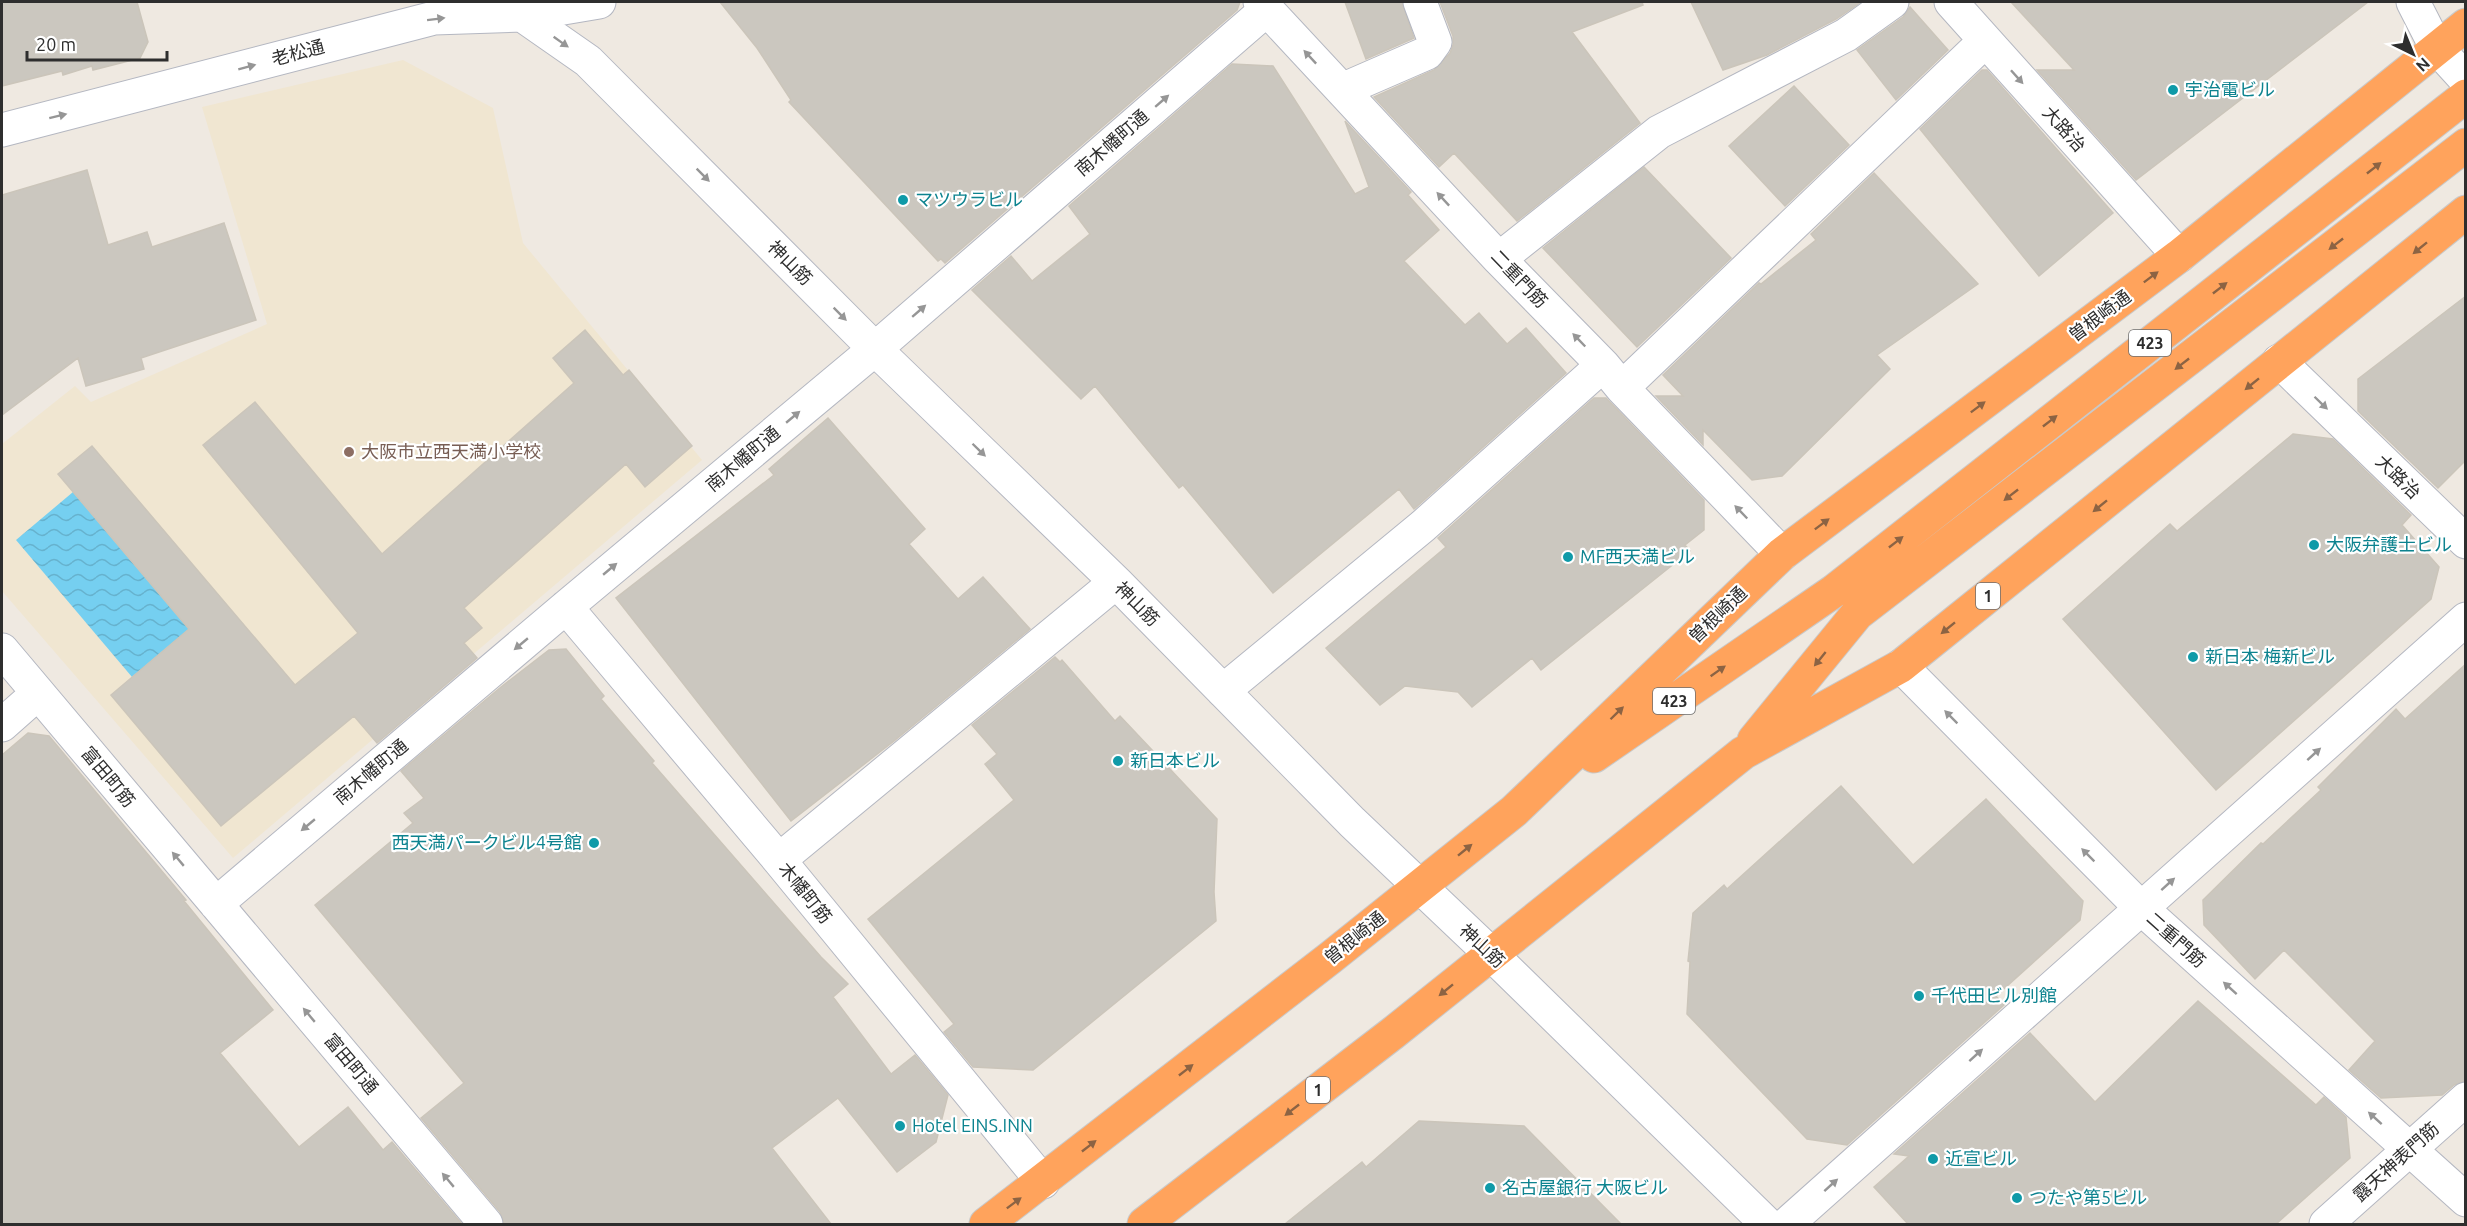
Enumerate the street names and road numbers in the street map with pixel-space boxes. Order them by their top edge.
street label: 老松通 [269,35,326,69]
street label: 大路治 [2039,102,2090,155]
street label: 南木幡町通 [1071,105,1152,179]
street label: 神山筋 [765,236,817,288]
street label: 二重門筋 [1488,245,1552,311]
street label: 曽根崎通 [2065,286,2134,345]
road number: 423 [2129,330,2171,356]
street label: 南木幡町通 [701,422,783,495]
street label: 大路治 [2372,450,2425,502]
street label: 神山筋 [1112,577,1164,629]
street label: 曽根崎通 [1684,582,1750,646]
road number: 1 [1976,583,2000,609]
road number: 423 [1653,688,1695,714]
street label: 南木幡町通 [329,735,411,808]
street label: 富田町筋 [78,742,140,810]
street label: 木幡町筋 [775,858,836,927]
street label: 曽根崎通 [1320,907,1389,968]
street label: 二重門筋 [2143,908,2210,971]
street label: 神山筋 [1456,920,1509,971]
street label: 富田町通 [321,1029,383,1097]
road number: 1 [1306,1077,1330,1103]
street label: 露天神表門筋 [2349,1118,2442,1205]

